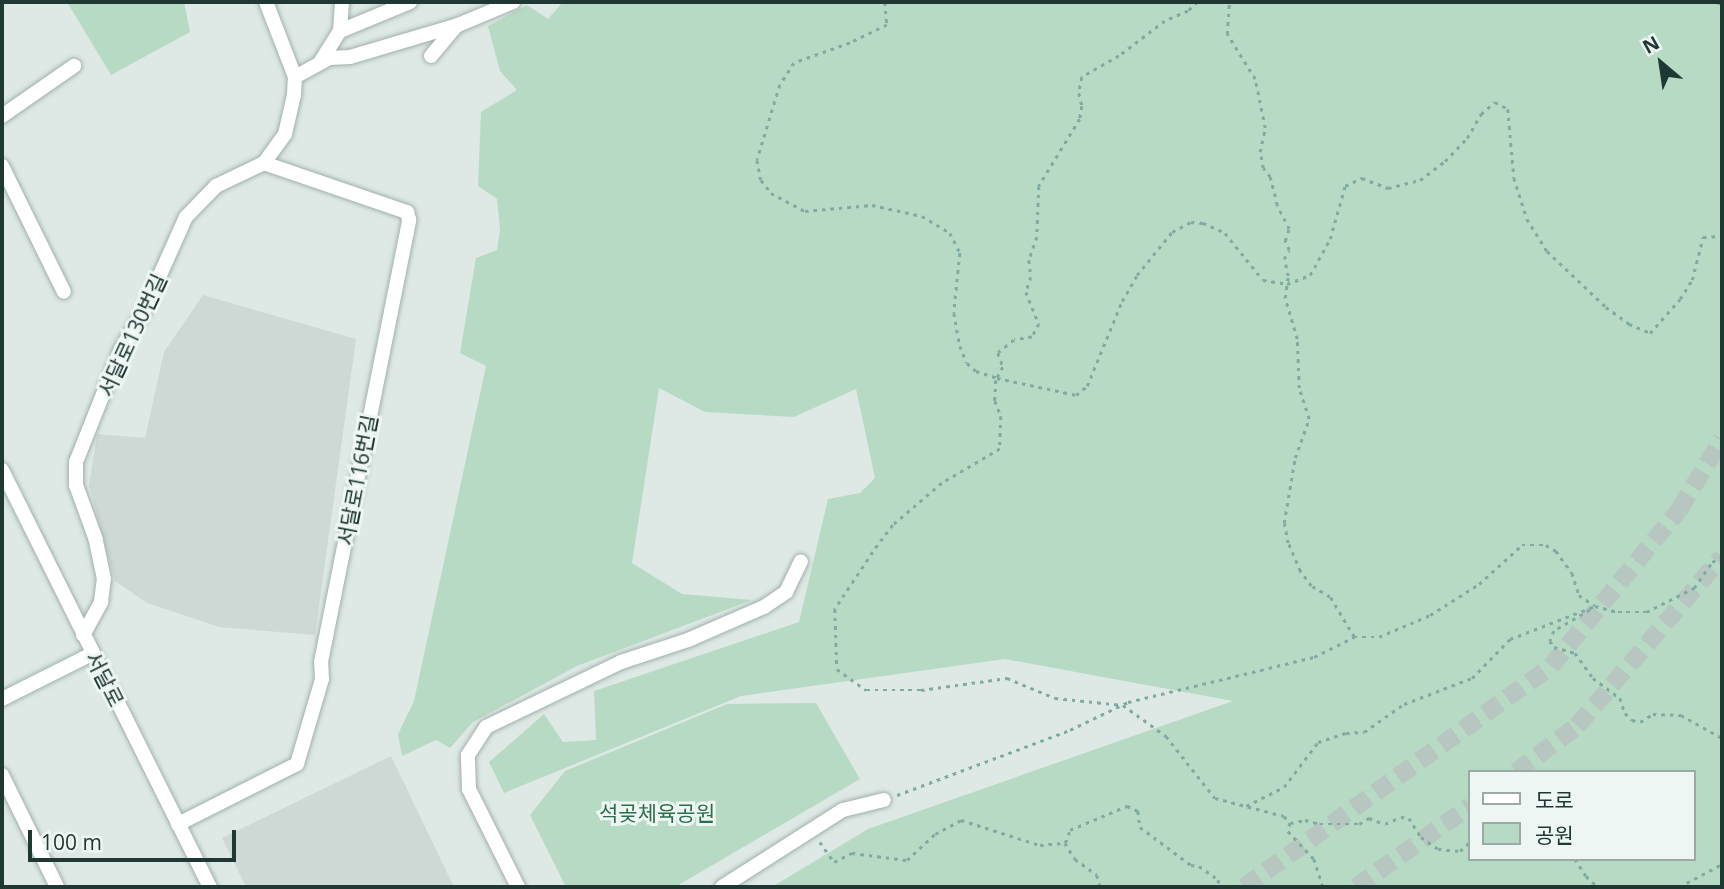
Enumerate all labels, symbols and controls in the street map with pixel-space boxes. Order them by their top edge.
north arrow [1626,28,1696,98]
text: N [1638,30,1664,60]
street label: 서달로130번길 [93,270,171,400]
street label: 서달로116번길 [332,413,382,547]
street label: 서달로 [81,647,129,711]
legend [1468,770,1696,861]
text: 도로 [1535,786,1574,814]
park label: 석곶체육공원 [599,800,715,826]
scale bar [32,816,240,860]
text: 공원 [1535,821,1574,849]
text: 100 m [41,828,102,856]

